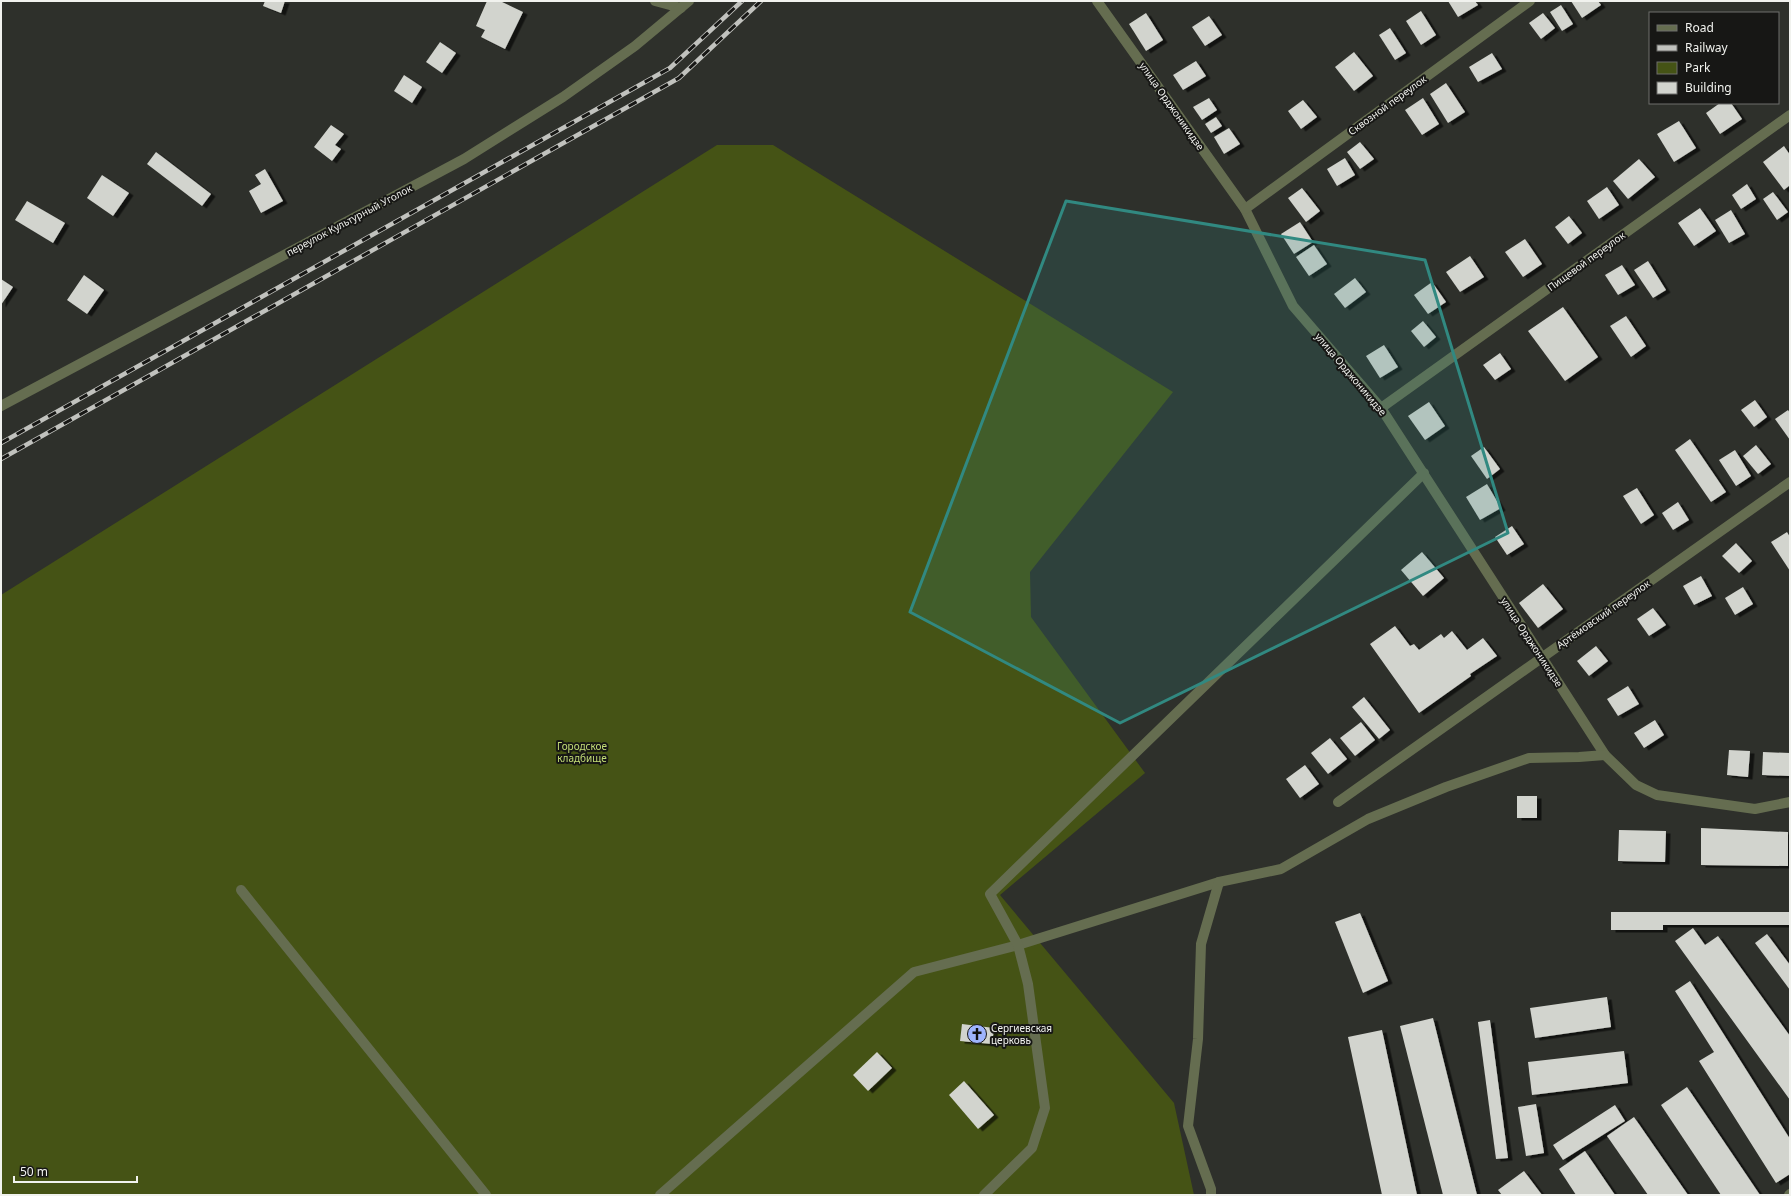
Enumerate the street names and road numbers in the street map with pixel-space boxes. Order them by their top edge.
street label: улица Орджоникидзе [1136,59,1208,153]
street label: Сквозной переулок [1345,71,1430,138]
street label: переулок Культурный Уголок [284,181,415,259]
street label: Пищевой переулок [1544,228,1628,294]
street label: улица Орджоникидзе [1312,330,1390,419]
street label: Артёмовский переулок [1553,576,1653,652]
street label: улица Орджоникидзе [1498,594,1567,690]

